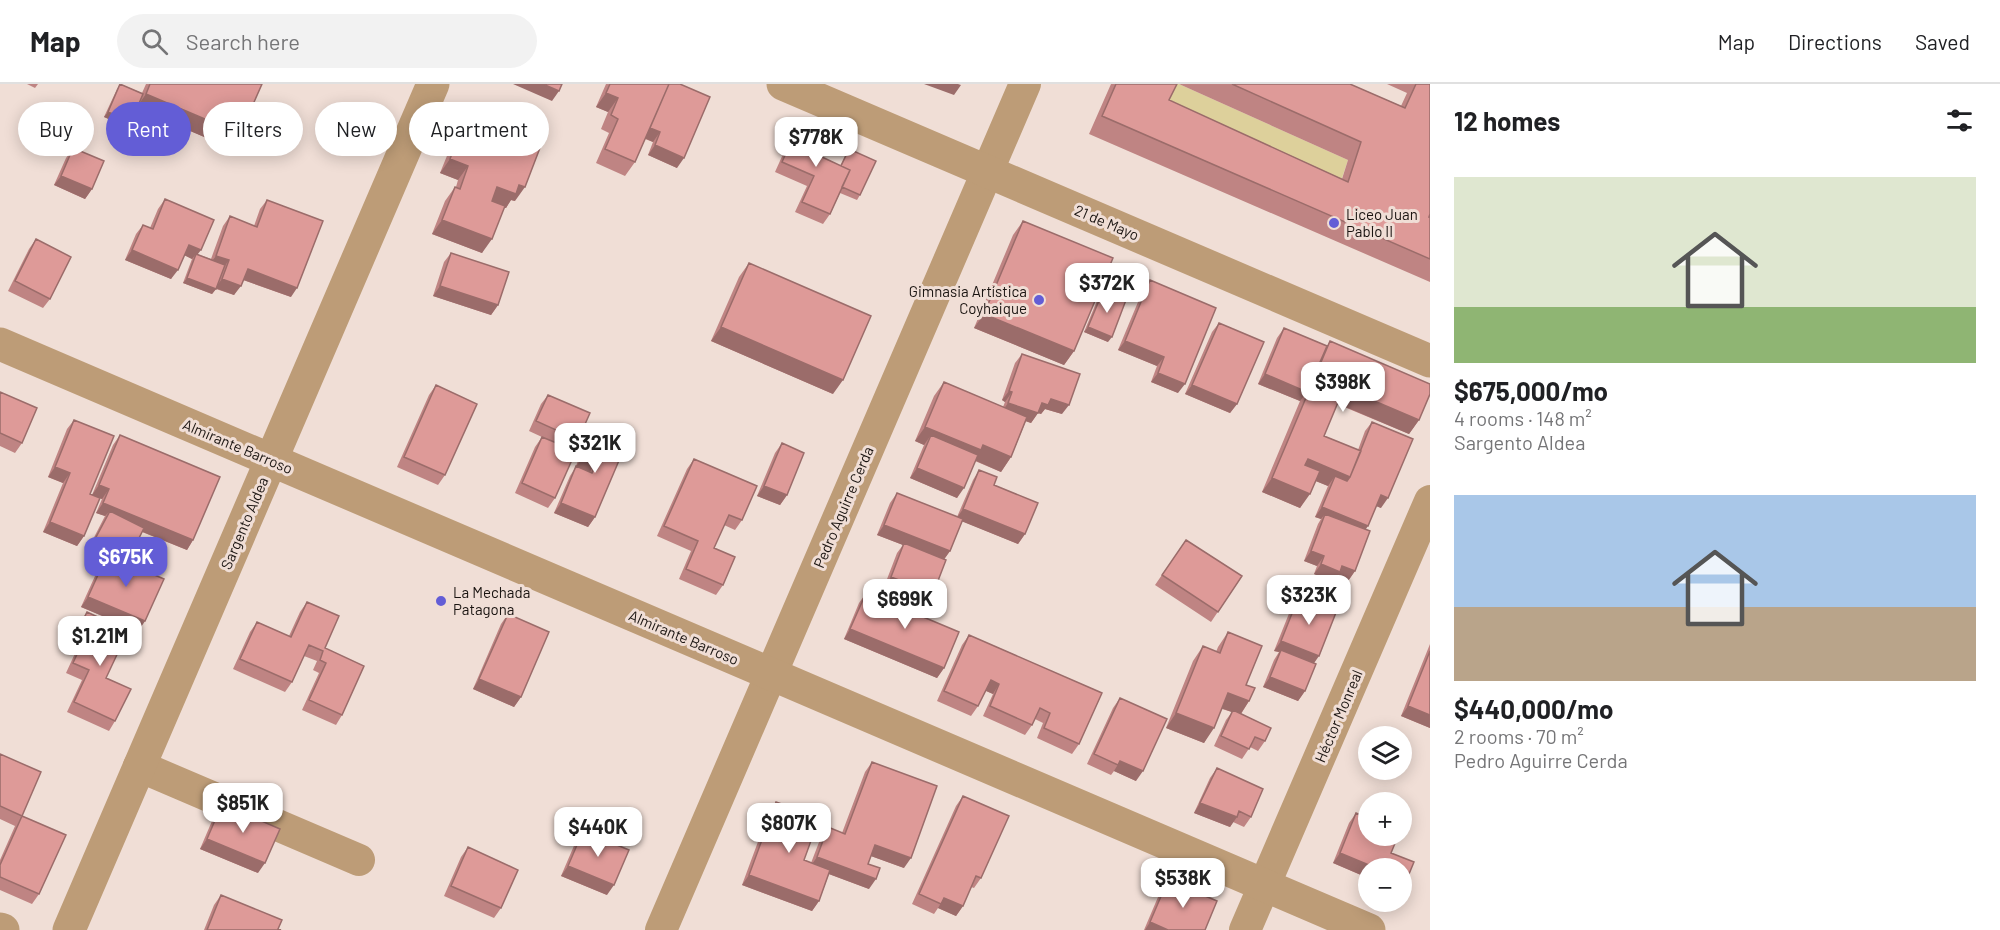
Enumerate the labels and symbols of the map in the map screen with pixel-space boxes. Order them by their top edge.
pin: $778K [774,117,858,168]
street label: 21 de Mayo [1072,200,1142,244]
place label: Liceo Juan Pablo II [1346,205,1418,240]
marker: Liceo Juan Pablo II [1327,216,1341,230]
pin: $372K [1065,263,1149,314]
place label: Gimnasia Artística Coyhaique [909,282,1027,317]
marker: Gimnasia Artística Coyhaique [1032,293,1046,307]
pin: $398K [1301,362,1385,413]
street label: Almirante Barroso [180,415,296,477]
pin: $321K [553,423,637,474]
street label: Pedro Aguirre Cerda [809,444,877,570]
street label: Sargento Aldea [216,474,272,572]
pin: $675K [84,537,168,588]
pin: $323K [1267,575,1351,626]
pin: $699K [863,579,947,630]
place label: La Mechada Patagona [453,583,530,618]
marker: La Mechada Patagona [434,594,448,608]
street label: Almirante Barroso [626,606,742,668]
pin: $1.21M [51,616,149,667]
street label: Héctor Monreal [1310,667,1366,765]
pin: $851K [201,783,285,834]
pin: $807K [747,803,831,854]
pin: $440K [556,807,640,858]
pin: $538K [1141,858,1225,909]

